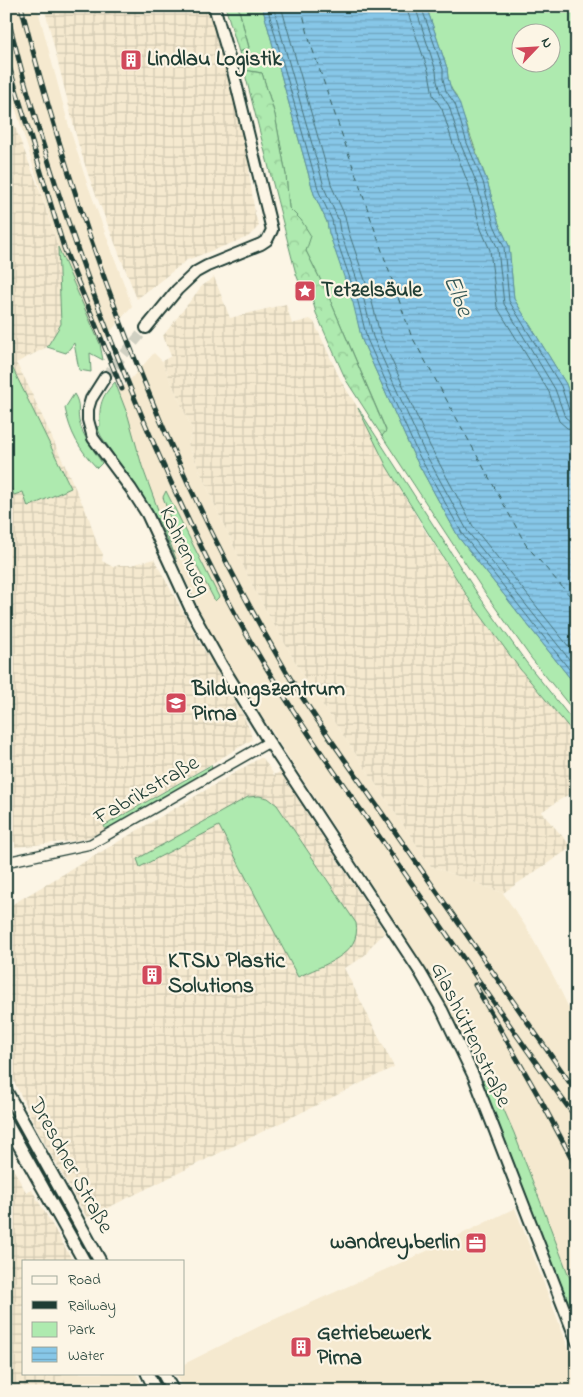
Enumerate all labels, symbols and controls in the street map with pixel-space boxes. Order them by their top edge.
north arrow [510,22,560,72]
text: N [535,34,558,52]
place label: Lindlau Logistik [147,44,283,77]
building icon: Lindlau Logistik [119,48,143,72]
water label: Elbe [433,270,482,323]
place label: Tetzelsäule [321,275,423,307]
place icon: Tetzelsäule [293,279,317,303]
street label: Kahrenweg [149,501,219,601]
place label: Bildungszentrum Pirna [191,674,345,731]
school or university icon: Bildungszentrum Pirna [164,691,188,715]
street label: Fabrikstraße [88,748,206,835]
place label: KTSN Plastic Solutions [168,946,286,1003]
street label: Glashüttenstraße [421,957,519,1113]
building icon: KTSN Plastic Solutions [140,963,164,987]
street label: Dresdner Straße [19,1091,121,1240]
place label: wandrey.berlin [330,1227,460,1260]
office icon: wandrey.berlin [464,1231,488,1255]
legend [22,1260,185,1374]
text: Road [68,1269,101,1291]
text: Railway [68,1295,116,1318]
place label: Getriebewerk Pirna [317,1318,432,1375]
text: Park [68,1319,96,1341]
building icon: Getriebewerk Pirna [289,1335,313,1359]
text: Water [68,1345,104,1367]

